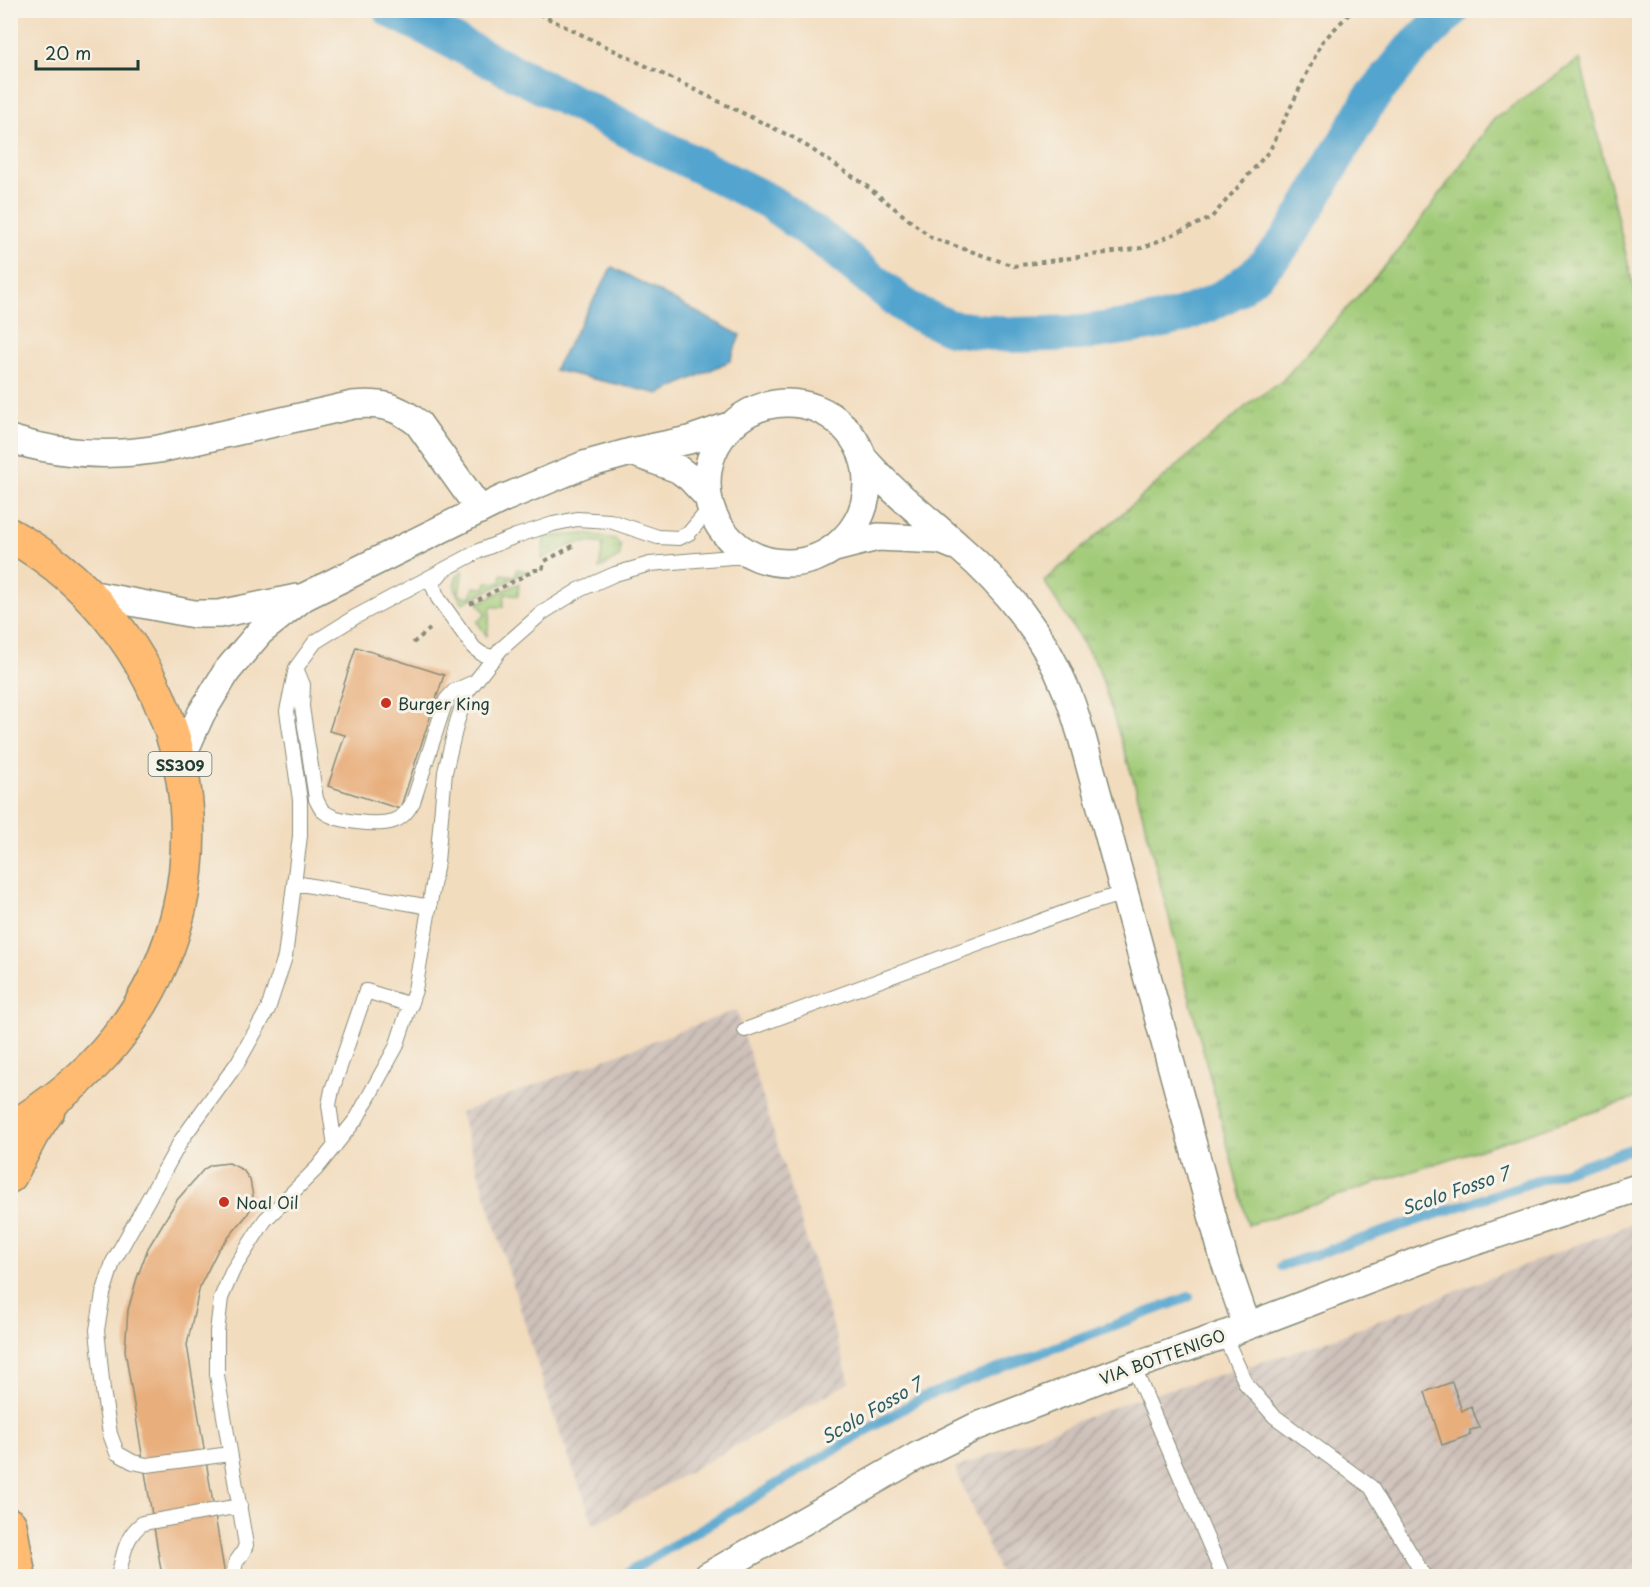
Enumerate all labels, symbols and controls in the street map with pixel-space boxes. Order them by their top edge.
scale bar [36,33,138,71]
text: 20 m [45,39,91,66]
place label: Burger King [398,691,490,715]
marker: Burger King [379,696,393,710]
road number: SS309 [148,752,212,776]
water label: Scolo Fosso 7 [1397,1158,1516,1221]
place label: Noal Oil [236,1190,299,1214]
marker: Noal Oil [217,1195,231,1209]
street label: VIA BOTTENIGO [1096,1322,1228,1390]
water label: Scolo Fosso 7 [815,1368,930,1450]

